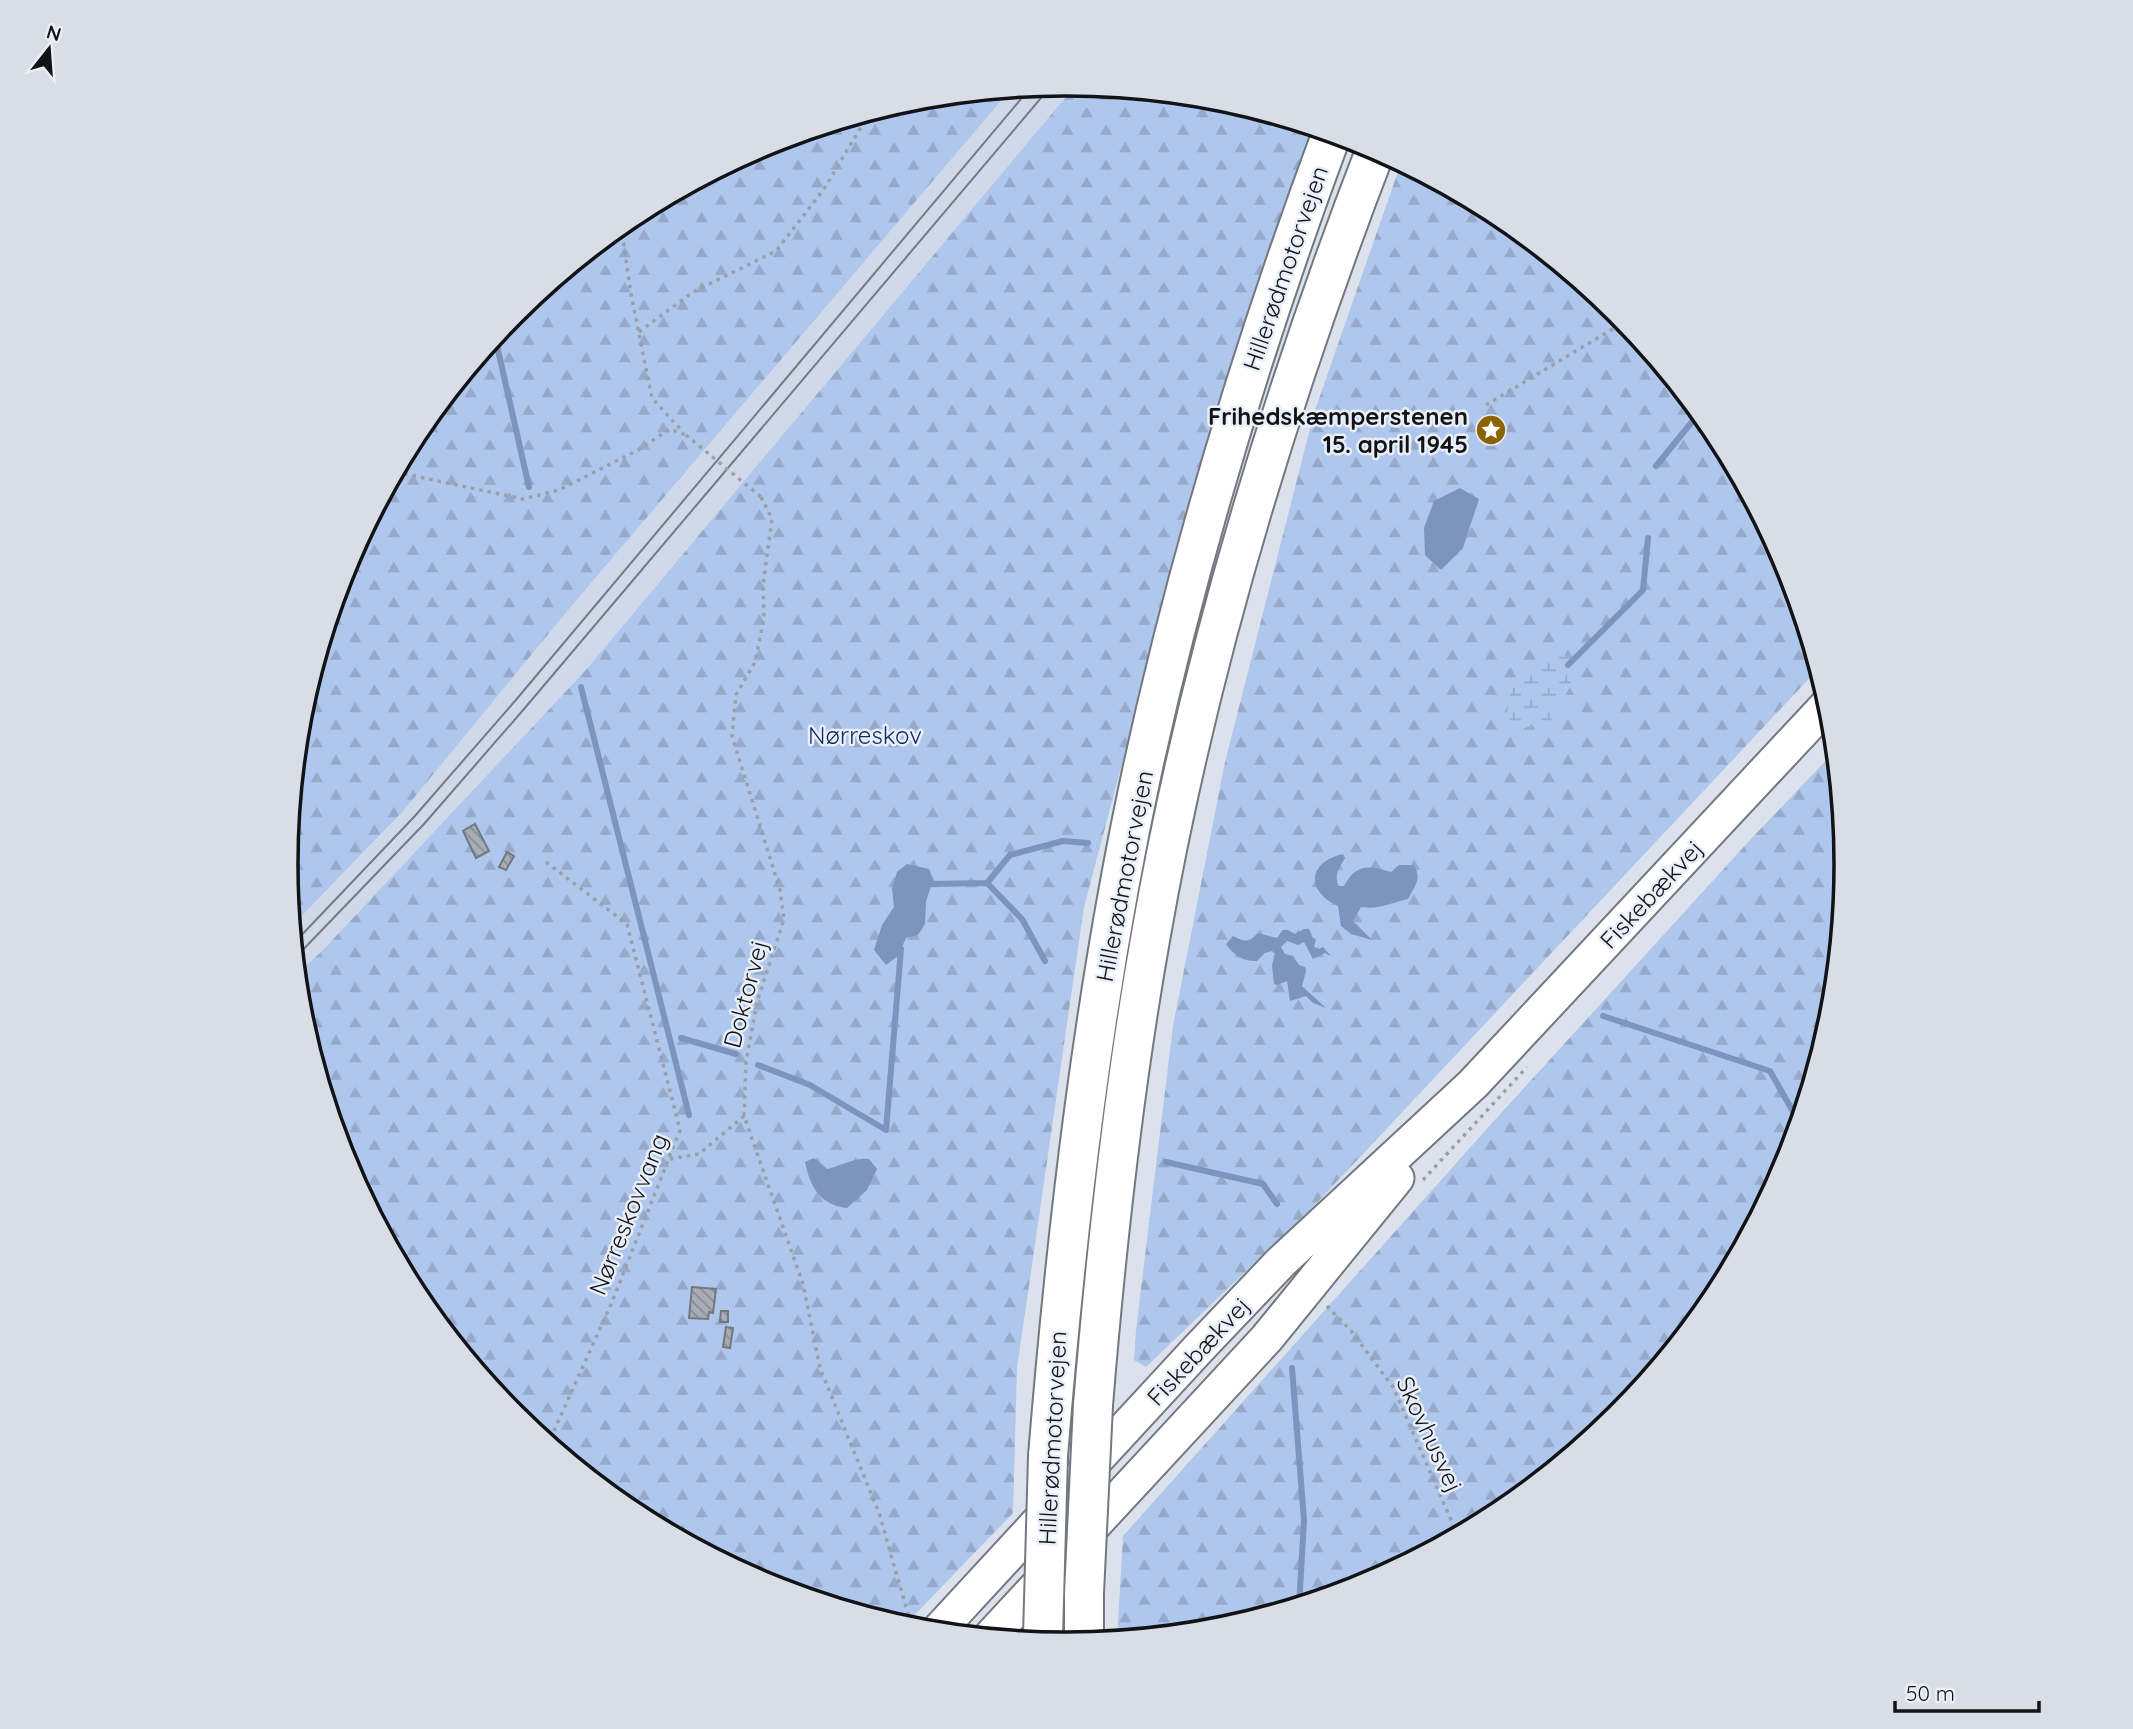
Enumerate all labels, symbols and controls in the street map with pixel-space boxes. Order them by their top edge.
north arrow [14,14,84,84]
text: N [44,19,64,46]
street label: Hillerødmotorvejen [1236,162,1334,374]
place label: Frihedskæmperstenen 15. april 1945 [1208,401,1468,459]
place icon: Frihedskæmperstenen 15. april 1945 [1474,413,1508,447]
park label: Nørreskov [808,720,922,750]
street label: Hillerødmotorvejen [1089,768,1159,984]
street label: Fiskebækvej [1593,833,1709,955]
street label: Doktorvej [716,937,774,1051]
street label: Nørreskovvang [582,1129,674,1299]
street label: Fiskebækvej [1140,1290,1256,1412]
street label: Hillerødmotorvejen [1031,1330,1073,1546]
street label: Skovhusvej [1390,1371,1470,1497]
scale bar [1895,1670,2038,1714]
text: 50 m [1906,1680,1955,1706]

